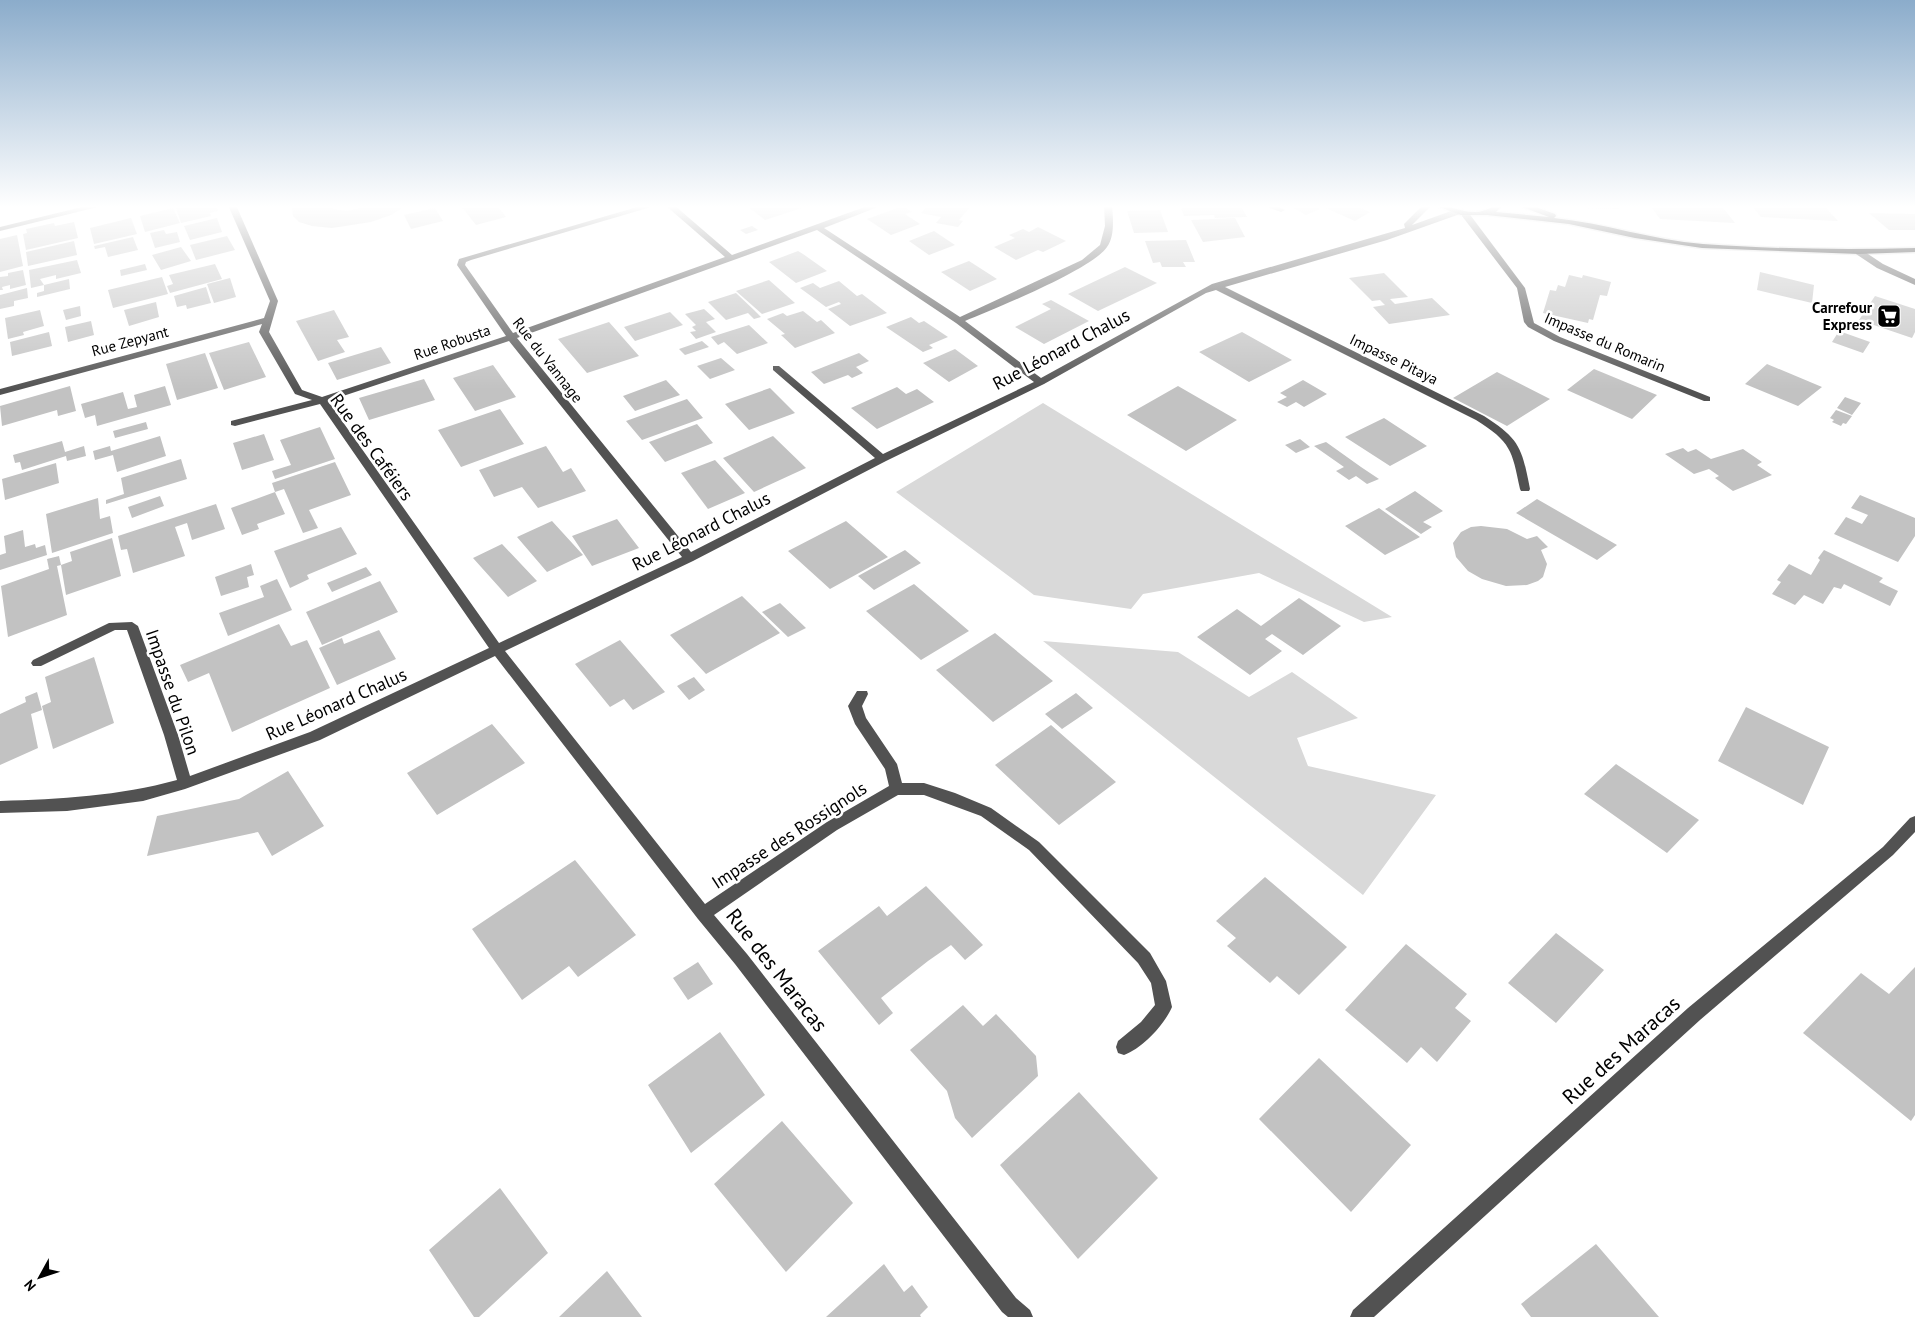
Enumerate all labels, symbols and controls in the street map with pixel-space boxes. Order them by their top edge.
place label: Carrefour Express [1812,298,1873,334]
street label: Rue Léonard Chalus [988,303,1134,395]
supermarket icon: Carrefour Express [1876,303,1902,329]
street label: Impasse du Romarin [1542,308,1668,376]
street label: Rue du Vannage [509,314,587,406]
street label: Rue Robusta [411,320,493,364]
street label: Rue Zepyant [89,322,171,360]
street label: Impasse Pitaya [1347,329,1441,389]
street label: Rue des Caféiers [325,389,419,505]
street label: Rue Léonard Chalus [628,486,774,576]
street label: Impasse du Pilon [141,626,205,758]
street label: Rue Léonard Chalus [262,663,410,745]
street label: Impasse des Rossignols [707,776,871,894]
street label: Rue des Maracas [720,903,834,1037]
street label: Rue des Maracas [1556,990,1686,1110]
north arrow [15,1252,65,1302]
text: N [20,1276,40,1295]

